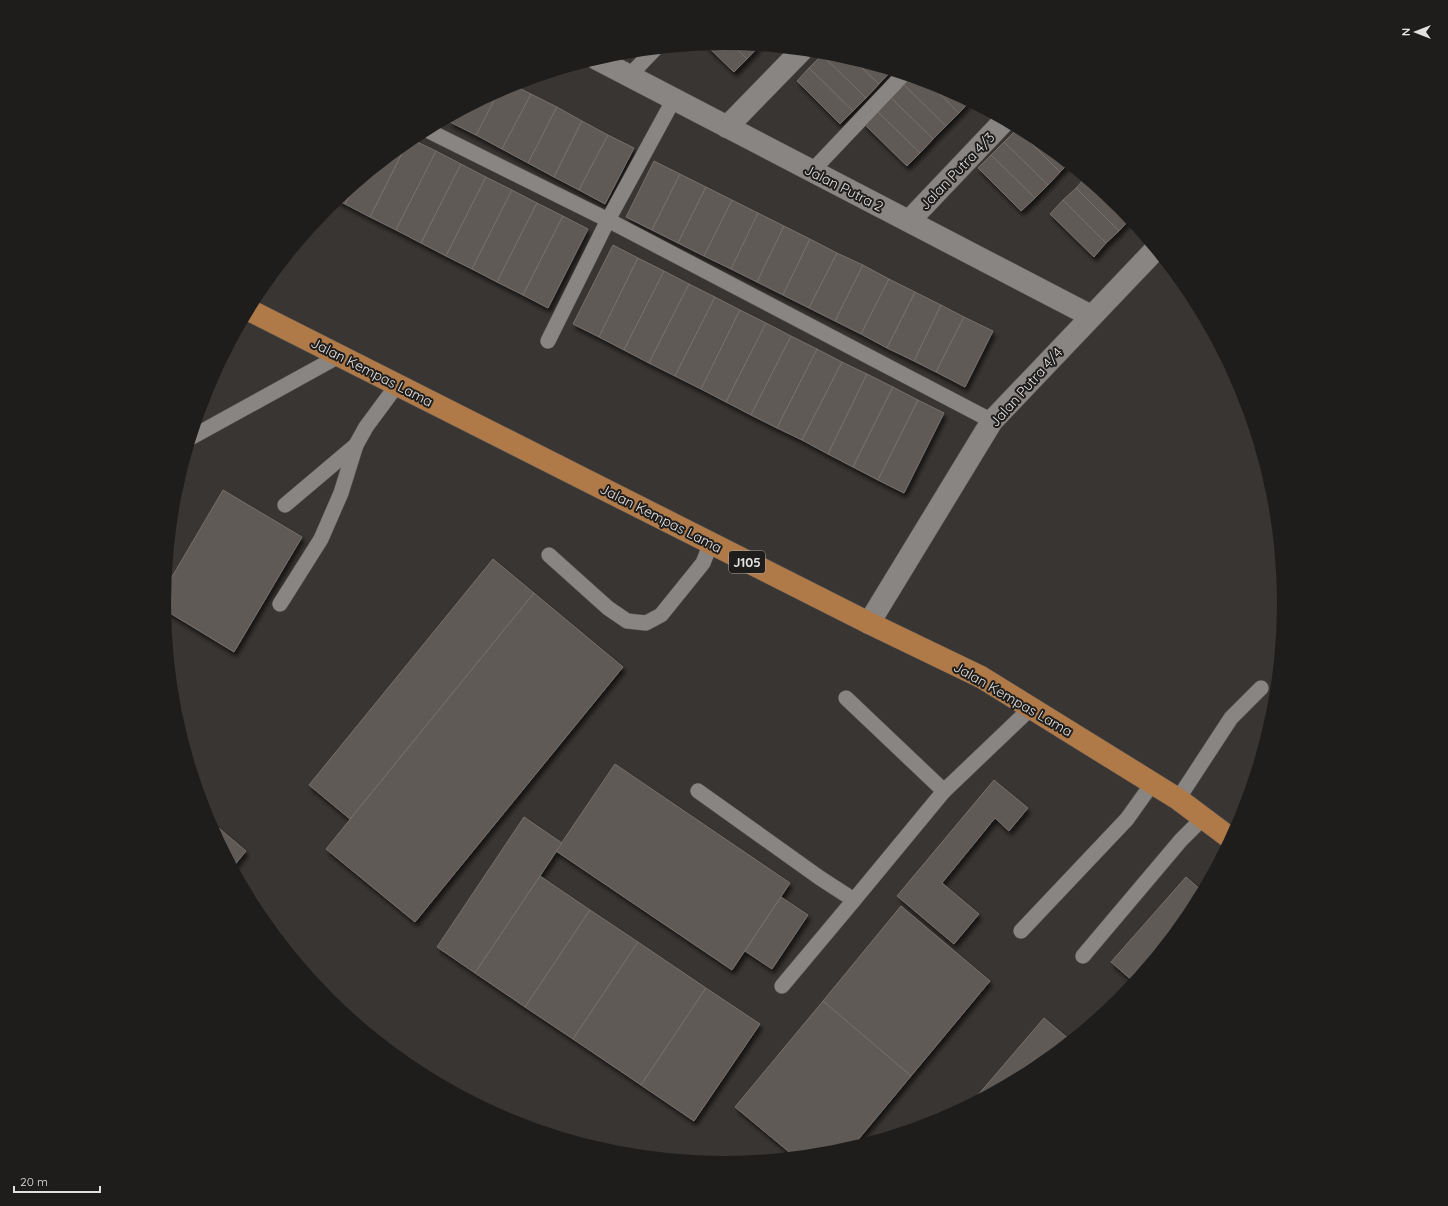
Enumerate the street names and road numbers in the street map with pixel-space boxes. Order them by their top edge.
street label: Jalan Putra 4/3 [916,129,998,213]
street label: Jalan Putra 2 [801,160,887,216]
street label: Jalan Kempas Lama [308,333,436,411]
street label: Jalan Putra 4/4 [986,344,1066,430]
street label: Jalan Kempas Lama [597,479,725,557]
road number: J105 [729,551,765,573]
street label: Jalan Kempas Lama [950,658,1076,740]

